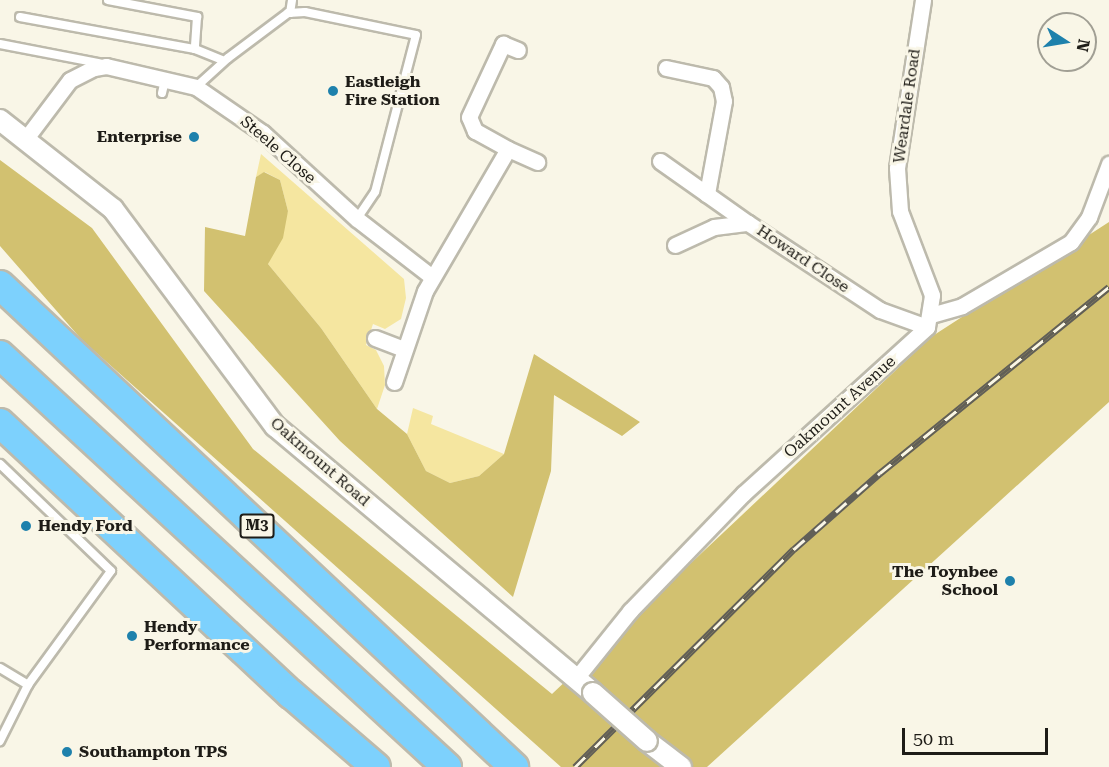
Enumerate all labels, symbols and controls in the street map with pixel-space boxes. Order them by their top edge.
north arrow [1037,12,1097,72]
text: N [1073,37,1094,53]
street label: Weardale Road [889,48,925,164]
place label: Eastleigh Fire Station [345,72,440,110]
marker: Eastleigh Fire Station [326,84,340,98]
street label: Steele Close [236,112,320,188]
place label: Enterprise [97,127,182,147]
marker: Enterprise [187,130,201,144]
street label: Howard Close [753,221,853,297]
street label: Oakmount Avenue [780,352,900,462]
street label: Oakmount Road [266,414,374,510]
road number: M3 [239,514,275,538]
place label: Hendy Ford [38,516,133,536]
marker: Hendy Ford [19,519,33,533]
place label: The Toynbee School [892,562,998,600]
marker: The Toynbee School [1003,574,1017,588]
place label: Hendy Performance [144,617,250,655]
marker: Hendy Performance [125,629,139,643]
scale bar [905,716,1050,754]
text: 50 m [913,728,954,749]
place label: Southampton TPS [79,742,227,762]
marker: Southampton TPS [60,745,74,759]

